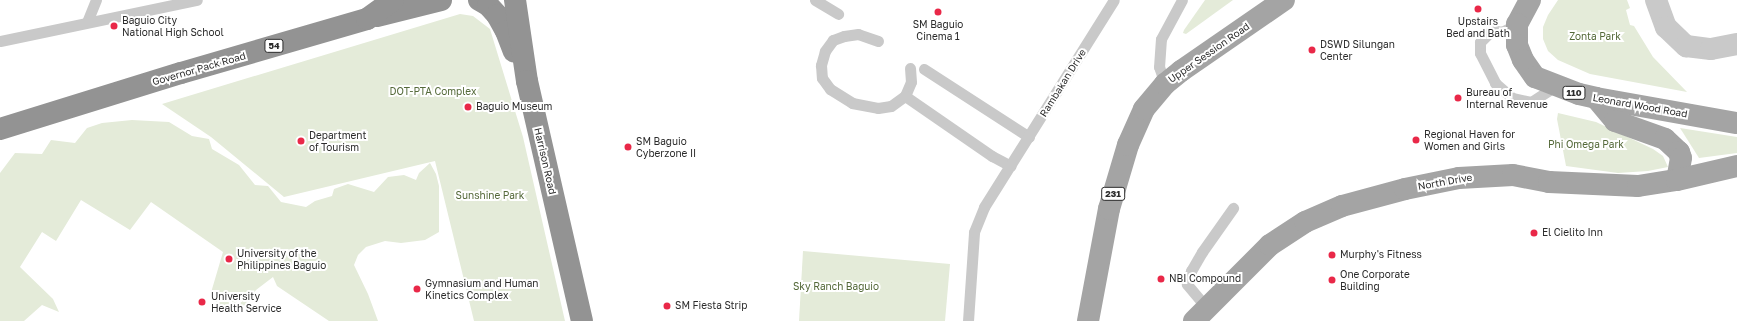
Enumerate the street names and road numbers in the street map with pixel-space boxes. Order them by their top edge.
street label: Upper Session Road [1166,20,1252,86]
road number: 54 [264,39,284,53]
street label: Rambakan Drive [1037,47,1089,119]
street label: Governor Pack Road [151,50,247,88]
road number: 110 [1562,86,1586,100]
street label: Leonard Wood Road [1592,92,1688,120]
street label: Harrison Road [531,126,559,196]
street label: North Drive [1417,171,1473,193]
road number: 231 [1101,187,1125,201]

